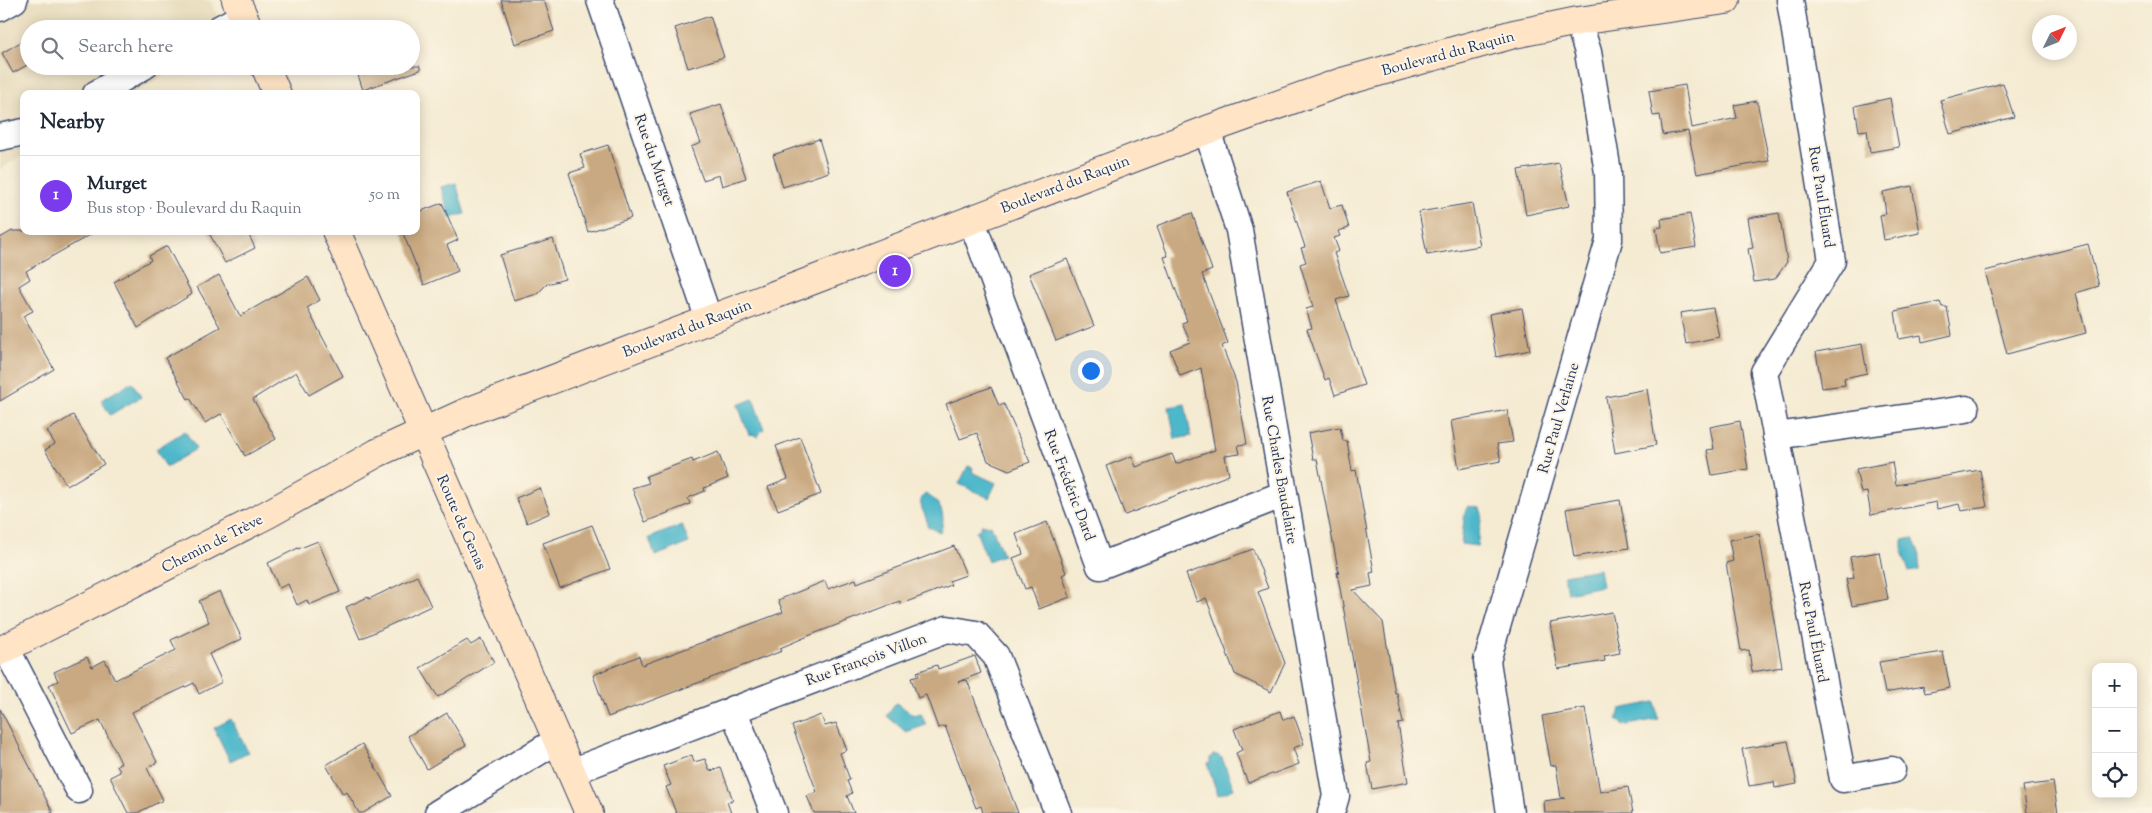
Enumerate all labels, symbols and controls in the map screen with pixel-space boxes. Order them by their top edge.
north arrow [2032,15,2077,60]
search box [20,20,420,75]
street label: Boulevard du Raquin [1380,27,1517,82]
icon: search [38,34,66,62]
text: Search here [78,34,173,61]
text: Nearby [40,108,105,138]
street label: Rue du Murget [628,111,679,209]
street label: Rue Paul Éluard [1802,145,1840,250]
street label: Boulevard du Raquin [998,151,1133,220]
text: Murget [87,171,147,198]
text: 1 [53,184,59,207]
text: 50 m [369,184,400,207]
text: Bus stop · Boulevard du Raquin [87,198,302,221]
pin: 1 [879,252,911,290]
street label: Boulevard du Raquin [620,295,755,364]
your location [1078,358,1104,384]
street label: Rue Paul Verlaine [1534,361,1585,476]
street label: Rue Charles Baudelaire [1255,394,1302,546]
street label: Rue Frédéric Dard [1038,427,1100,545]
street label: Route de Genas [430,472,491,574]
street label: Chemin de Trève [158,510,267,579]
street label: Rue Paul Éluard [1792,580,1834,685]
street label: Rue François Villon [803,629,930,692]
map controls [2092,663,2137,798]
button: + [2092,663,2137,708]
button: − [2092,708,2137,753]
button: locate [2092,753,2137,798]

